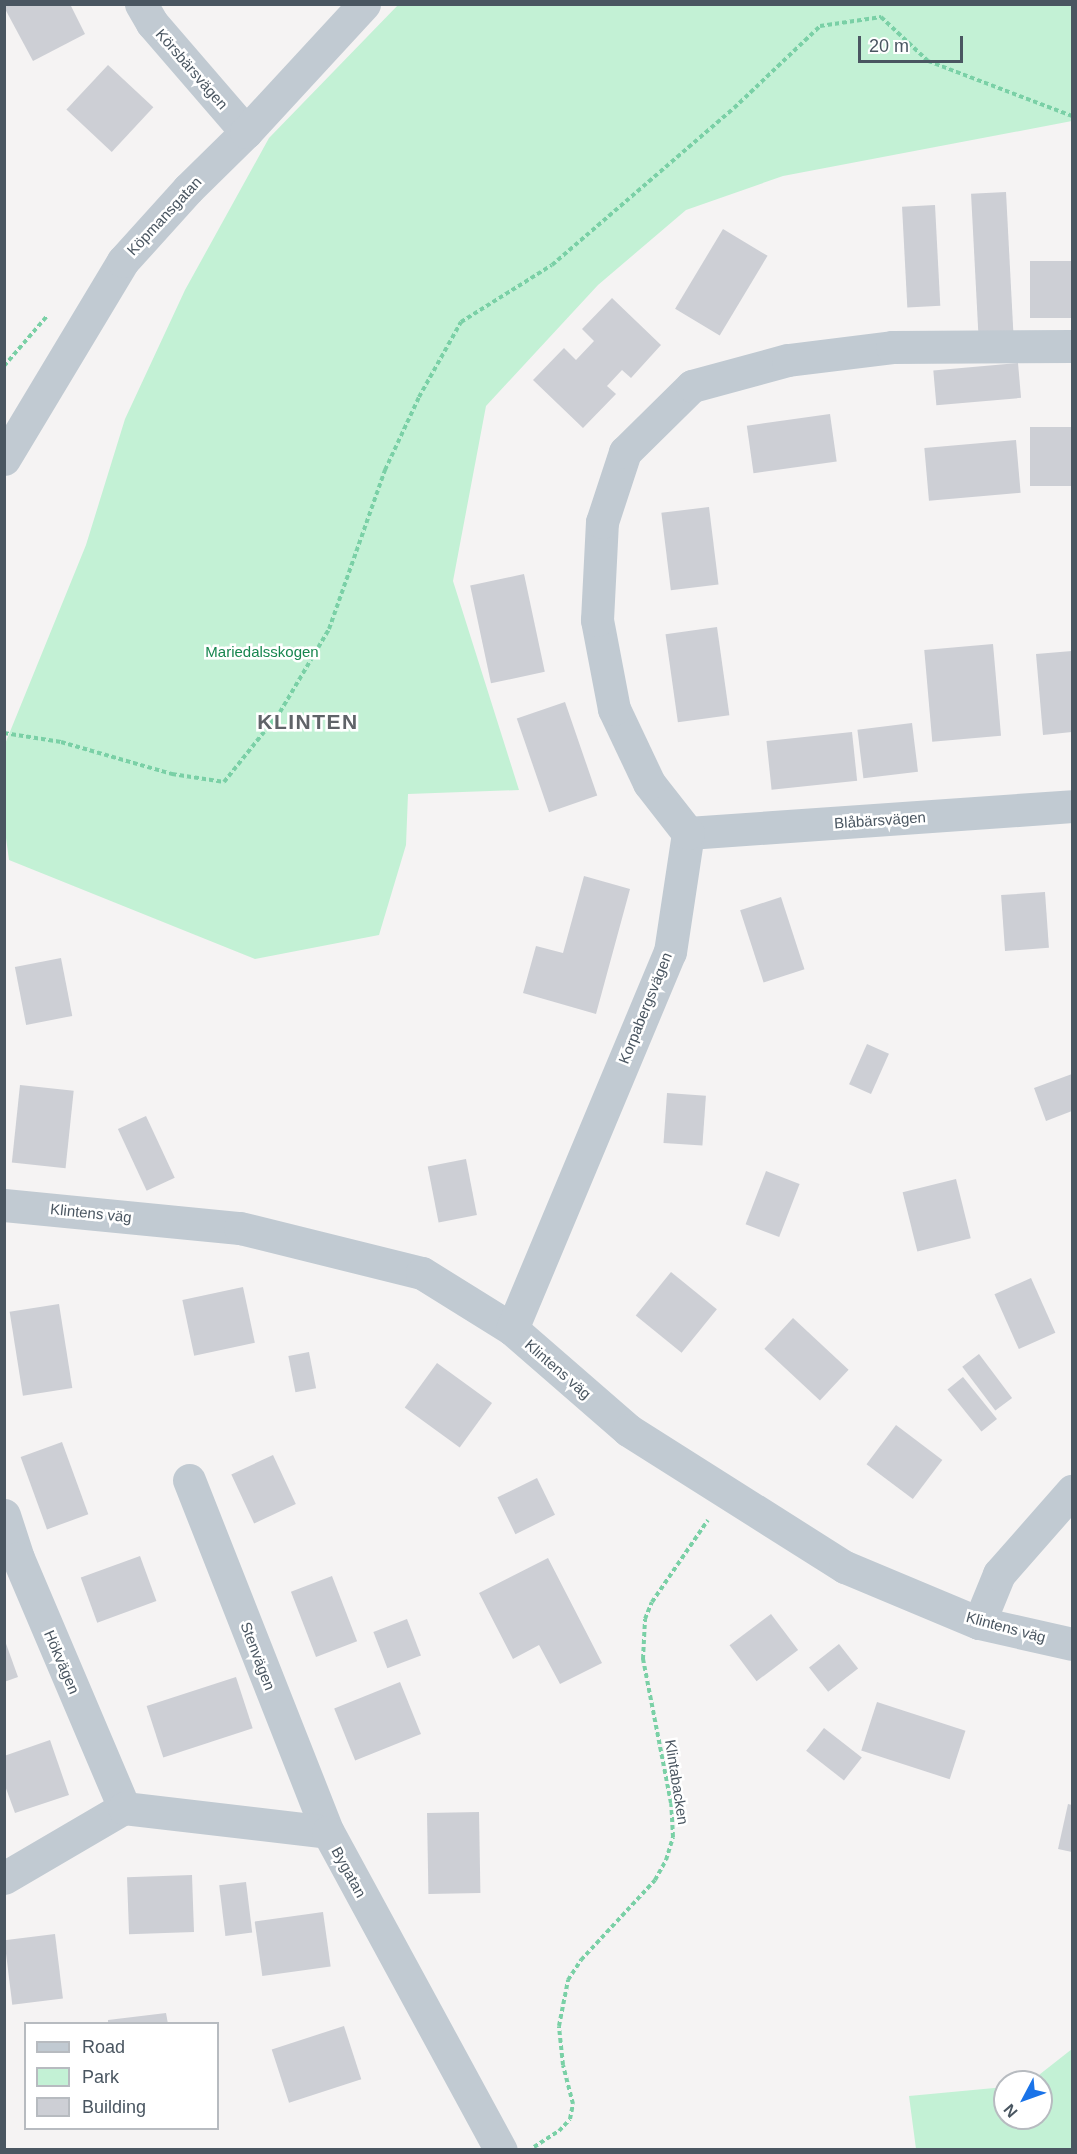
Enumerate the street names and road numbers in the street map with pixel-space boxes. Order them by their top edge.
street label: Körsbärsvägen [152,25,232,113]
street label: Köpmansgatan [123,173,205,259]
street label: Blåbärsvägen [834,808,926,832]
street label: Korpabergsvägen [614,950,676,1066]
street label: Klintens väg [49,1200,133,1226]
street label: Klintens väg [521,1335,595,1403]
street label: Klintens väg [964,1608,1048,1646]
street label: Stenvägen [237,1619,279,1693]
street label: Hökvägen [41,1627,83,1697]
street label: Klintabacken [661,1738,693,1826]
street label: Bygatan [328,1844,370,1900]

